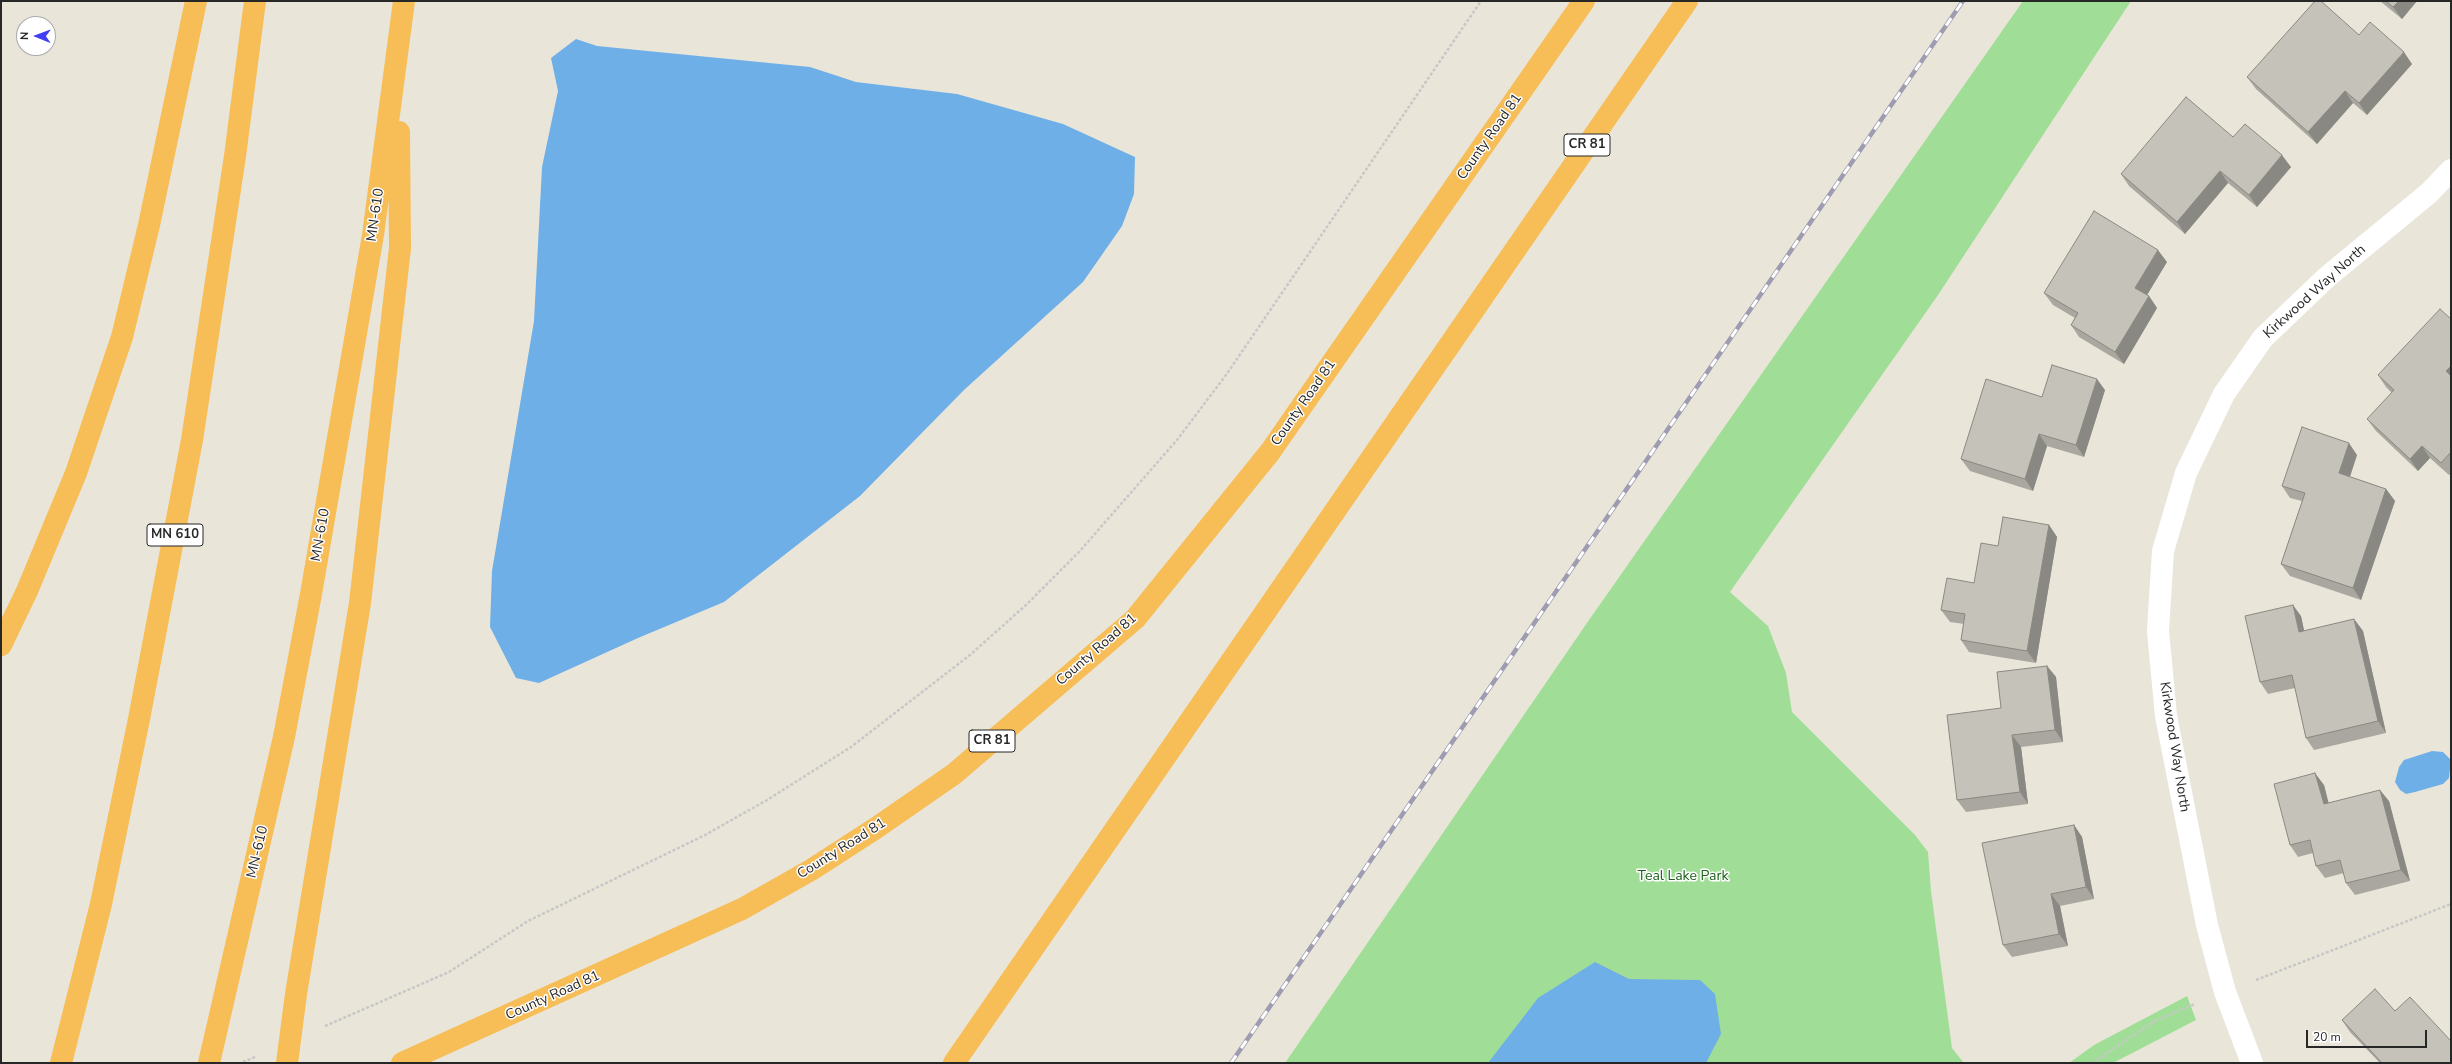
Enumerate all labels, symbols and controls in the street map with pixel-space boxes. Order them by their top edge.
north arrow [16,16,56,56]
text: N [17,32,32,40]
street label: County Road 81 [1454,91,1526,183]
road number: CR 81 [1564,134,1610,156]
street label: MN-610 [364,187,388,243]
street label: Kirkwood Way North [2260,242,2370,342]
street label: County Road 81 [1268,357,1340,449]
street label: MN-610 [308,507,334,563]
road number: MN 610 [147,524,203,546]
street label: County Road 81 [1053,610,1141,690]
street label: Kirkwood Way North [2155,681,2193,813]
road number: CR 81 [969,730,1015,752]
street label: County Road 81 [795,815,889,883]
street label: MN-610 [244,824,272,880]
park label: Teal Lake Park [1638,869,1728,885]
street label: County Road 81 [503,968,603,1024]
scale bar [2308,1022,2429,1048]
text: 20 m [2313,1029,2341,1045]

